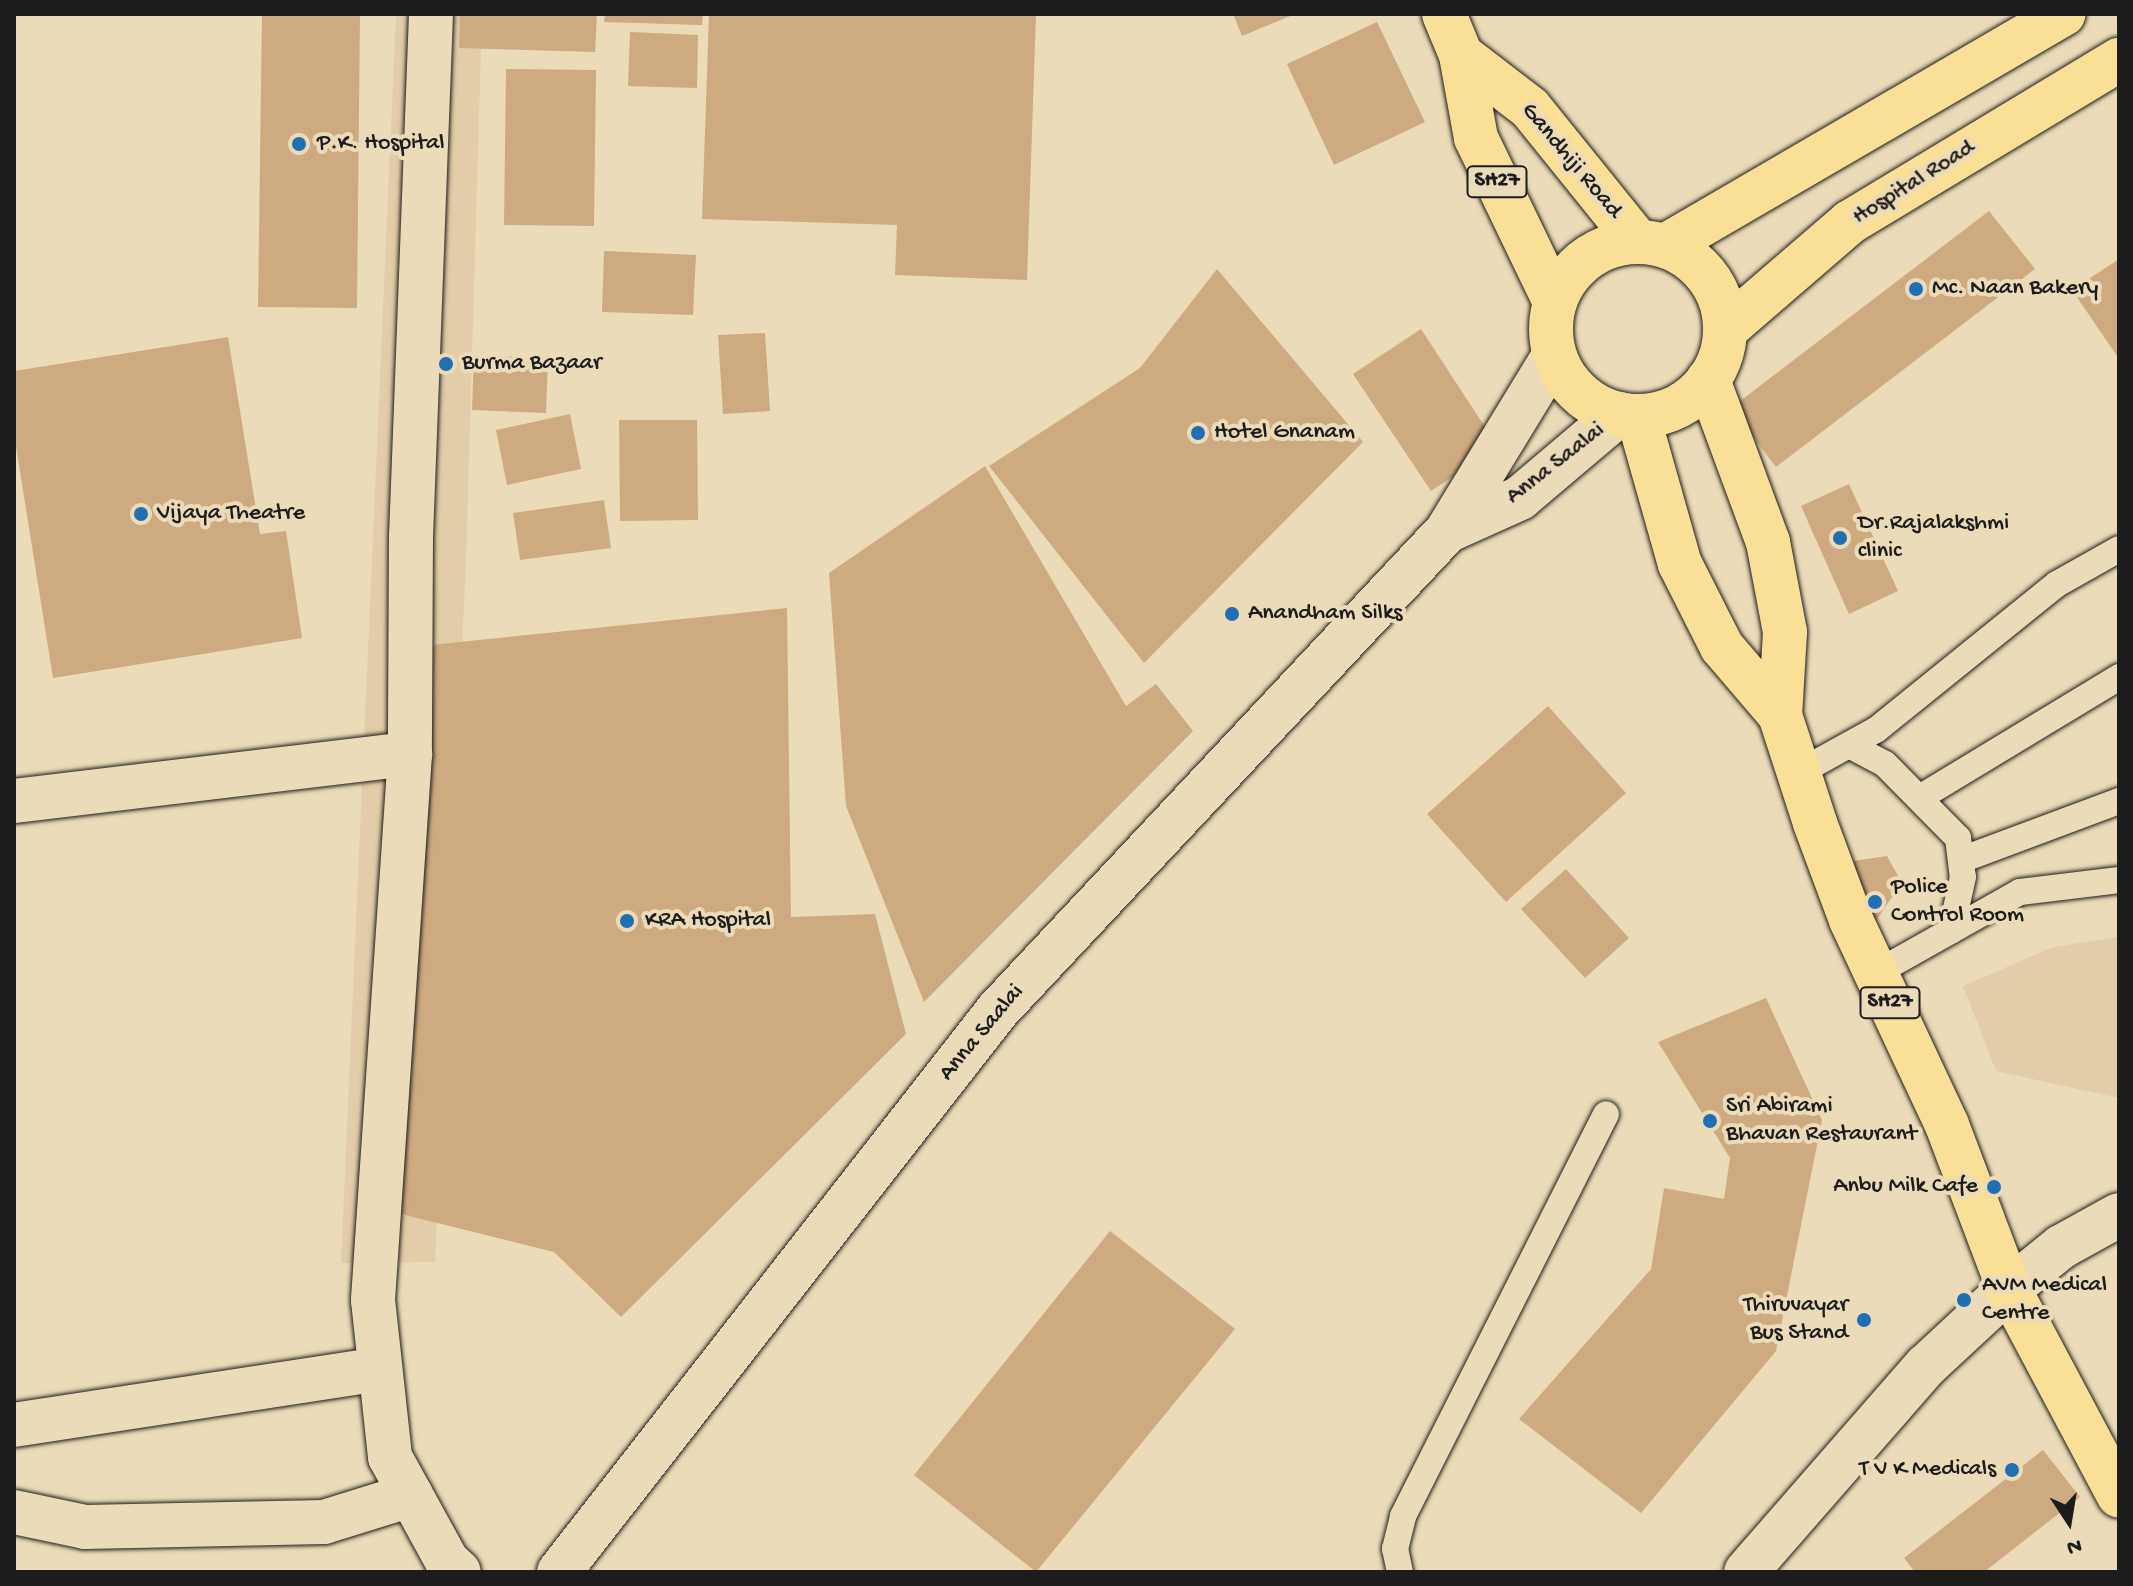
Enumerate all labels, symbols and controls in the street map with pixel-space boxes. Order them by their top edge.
street label: Gandhiji Road [1514,97,1628,225]
place label: P.K. Hospital [317,130,445,158]
marker: P.K. Hospital [288,133,310,155]
street label: Hospital Road [1848,134,1980,232]
road number: SH27 [1465,164,1529,200]
place label: Mc. Naan Bakery [1932,275,2098,303]
marker: Mc. Naan Bakery [1907,280,1925,298]
place label: Burma Bazaar [462,350,601,378]
marker: Burma Bazaar [437,355,455,373]
street label: Anna Saalai [1501,416,1611,512]
place label: Hotel Gnanam [1214,419,1355,447]
marker: Hotel Gnanam [1189,424,1207,442]
place label: Vijaya Theatre [157,500,305,528]
marker: Vijaya Theatre [132,505,150,523]
place label: Dr.Rajalakshmi clinic [1858,510,2009,566]
marker: Dr.Rajalakshmi clinic [1829,527,1851,549]
place label: Anandham Silks [1248,600,1402,628]
marker: Anandham Silks [1223,605,1241,623]
place label: Police Control Room [1891,874,2024,930]
marker: Police Control Room [1866,893,1884,911]
place label: KRA Hospital [645,907,771,935]
marker: KRA Hospital [616,910,638,932]
street label: Anna Saalai [933,979,1031,1087]
road number: SH27 [1858,985,1922,1021]
place label: Sri Abirami Bhavan Restaurant [1726,1093,1917,1149]
marker: Sri Abirami Bhavan Restaurant [1701,1112,1719,1130]
place label: Anbu Milk Cafe [1833,1173,1978,1201]
marker: Anbu Milk Cafe [1985,1178,2003,1196]
place label: AVM Medical Centre [1982,1272,2107,1328]
marker: AVM Medical Centre [1953,1289,1975,1311]
place label: Thiruvayar Bus Stand [1743,1292,1848,1348]
marker: Thiruvayar Bus Stand [1855,1311,1873,1329]
place label: T V K Medicals [1859,1456,1996,1484]
marker: T V K Medicals [2003,1461,2021,1479]
north arrow [2029,1482,2109,1562]
text: N [2064,1531,2084,1560]

